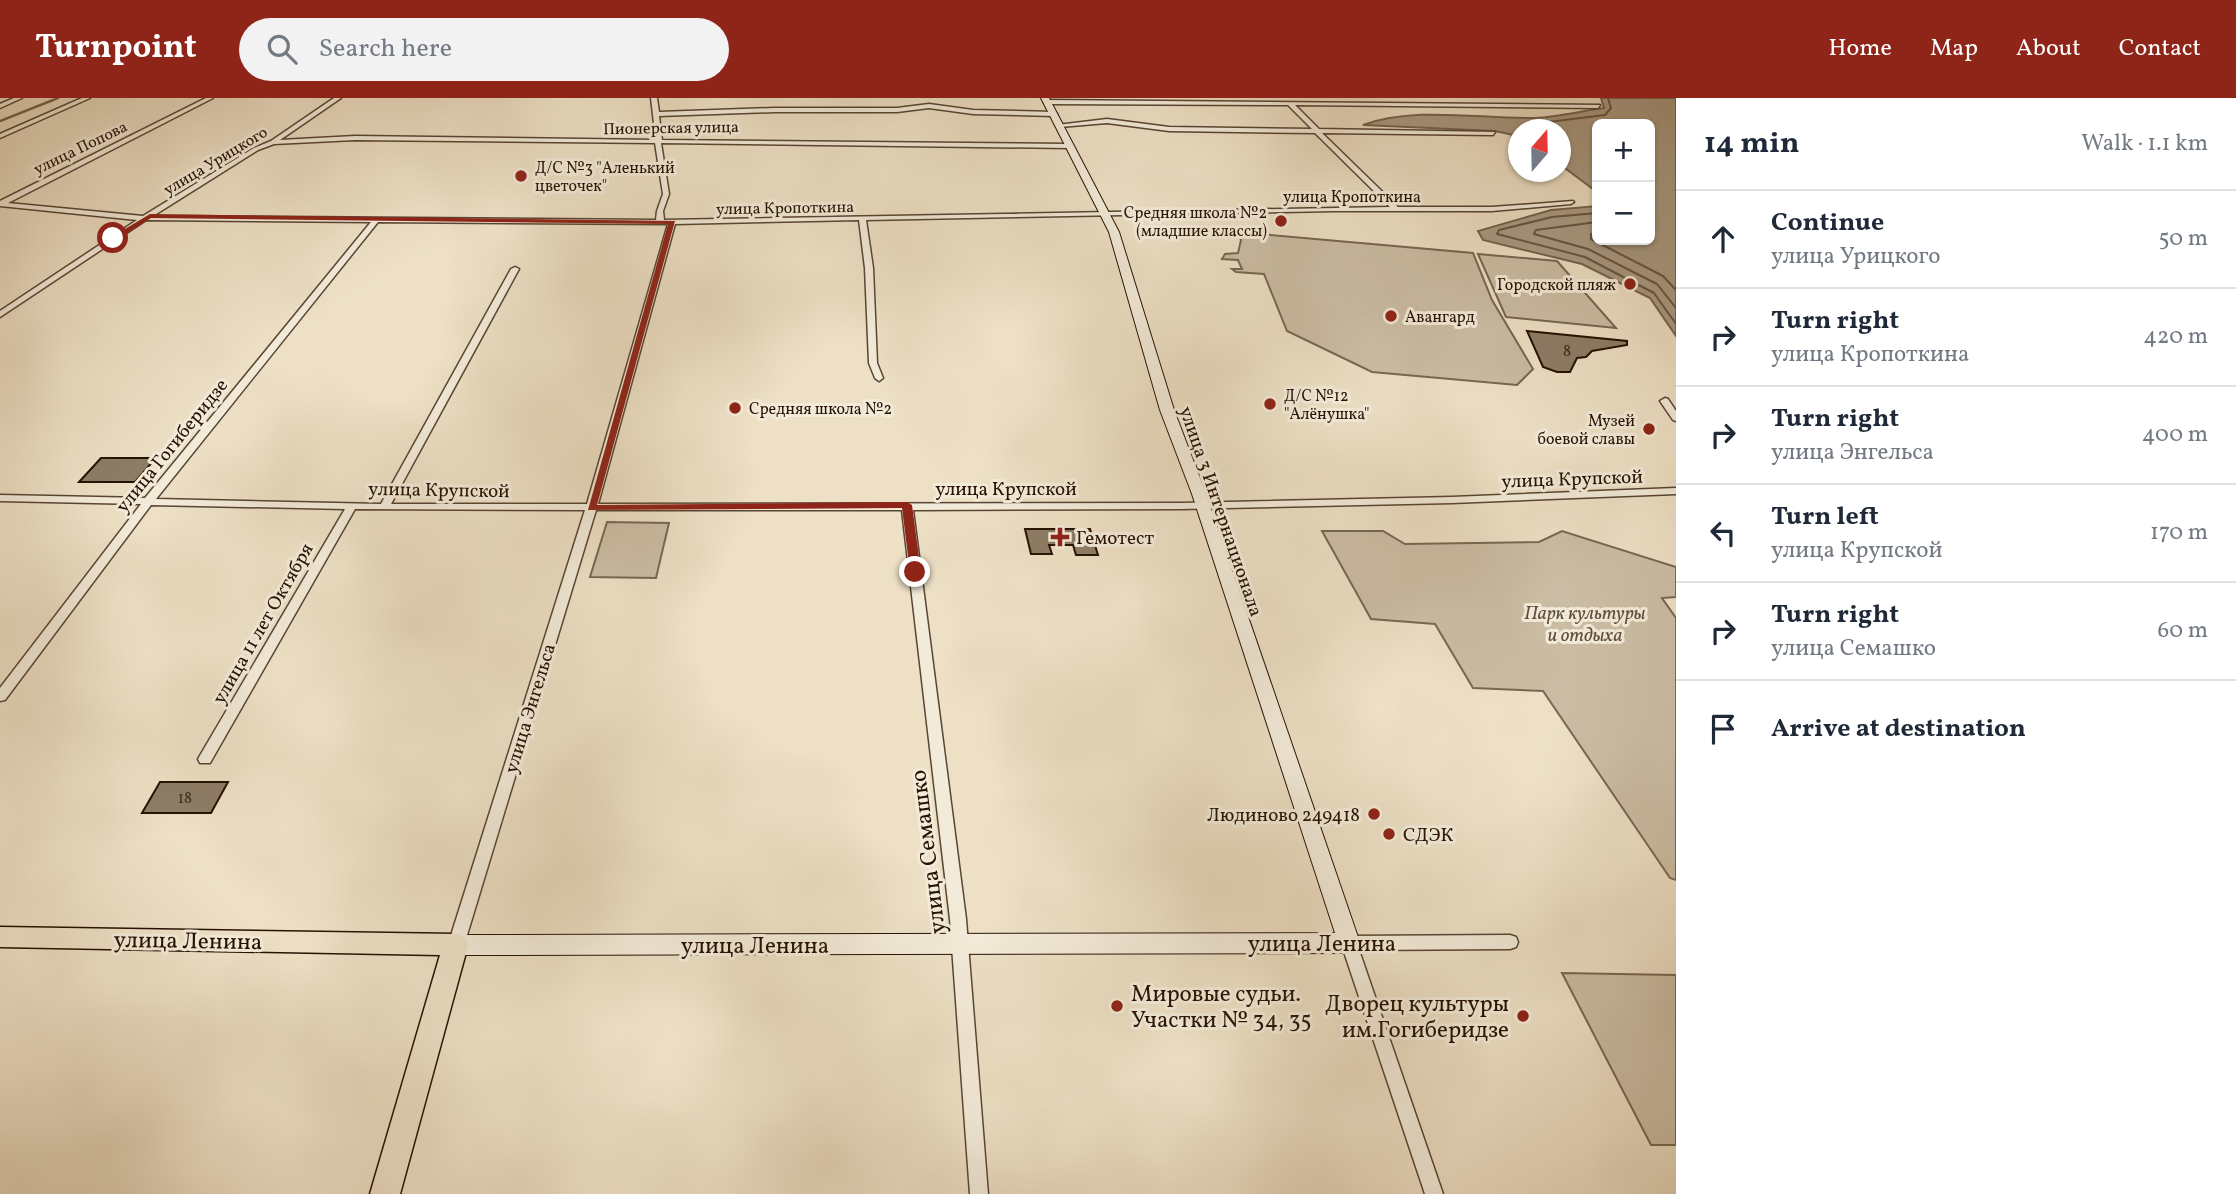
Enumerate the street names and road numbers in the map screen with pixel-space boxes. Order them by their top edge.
street label: улица Попова [30,117,132,181]
street label: Пионерская улица [603,117,739,141]
street label: улица Урицкого [160,122,272,202]
street label: улица Кропоткина [1283,187,1421,209]
street label: улица Кропоткина [716,197,854,221]
street label: улица Гогиберидзе [110,374,235,519]
street label: улица 3 Интернационала [1172,403,1268,620]
street label: улица Крупской [1501,465,1643,495]
street label: улица Крупской [368,477,510,505]
street label: улица Крупской [935,477,1077,503]
street label: улица 11 лет Октября [207,539,321,709]
street label: улица Энгельса [499,640,563,777]
street label: улица Семашко [903,768,955,936]
street label: улица Ленина [113,925,263,959]
street label: улица Ленина [1248,929,1396,961]
street label: улица Ленина [681,931,829,963]

